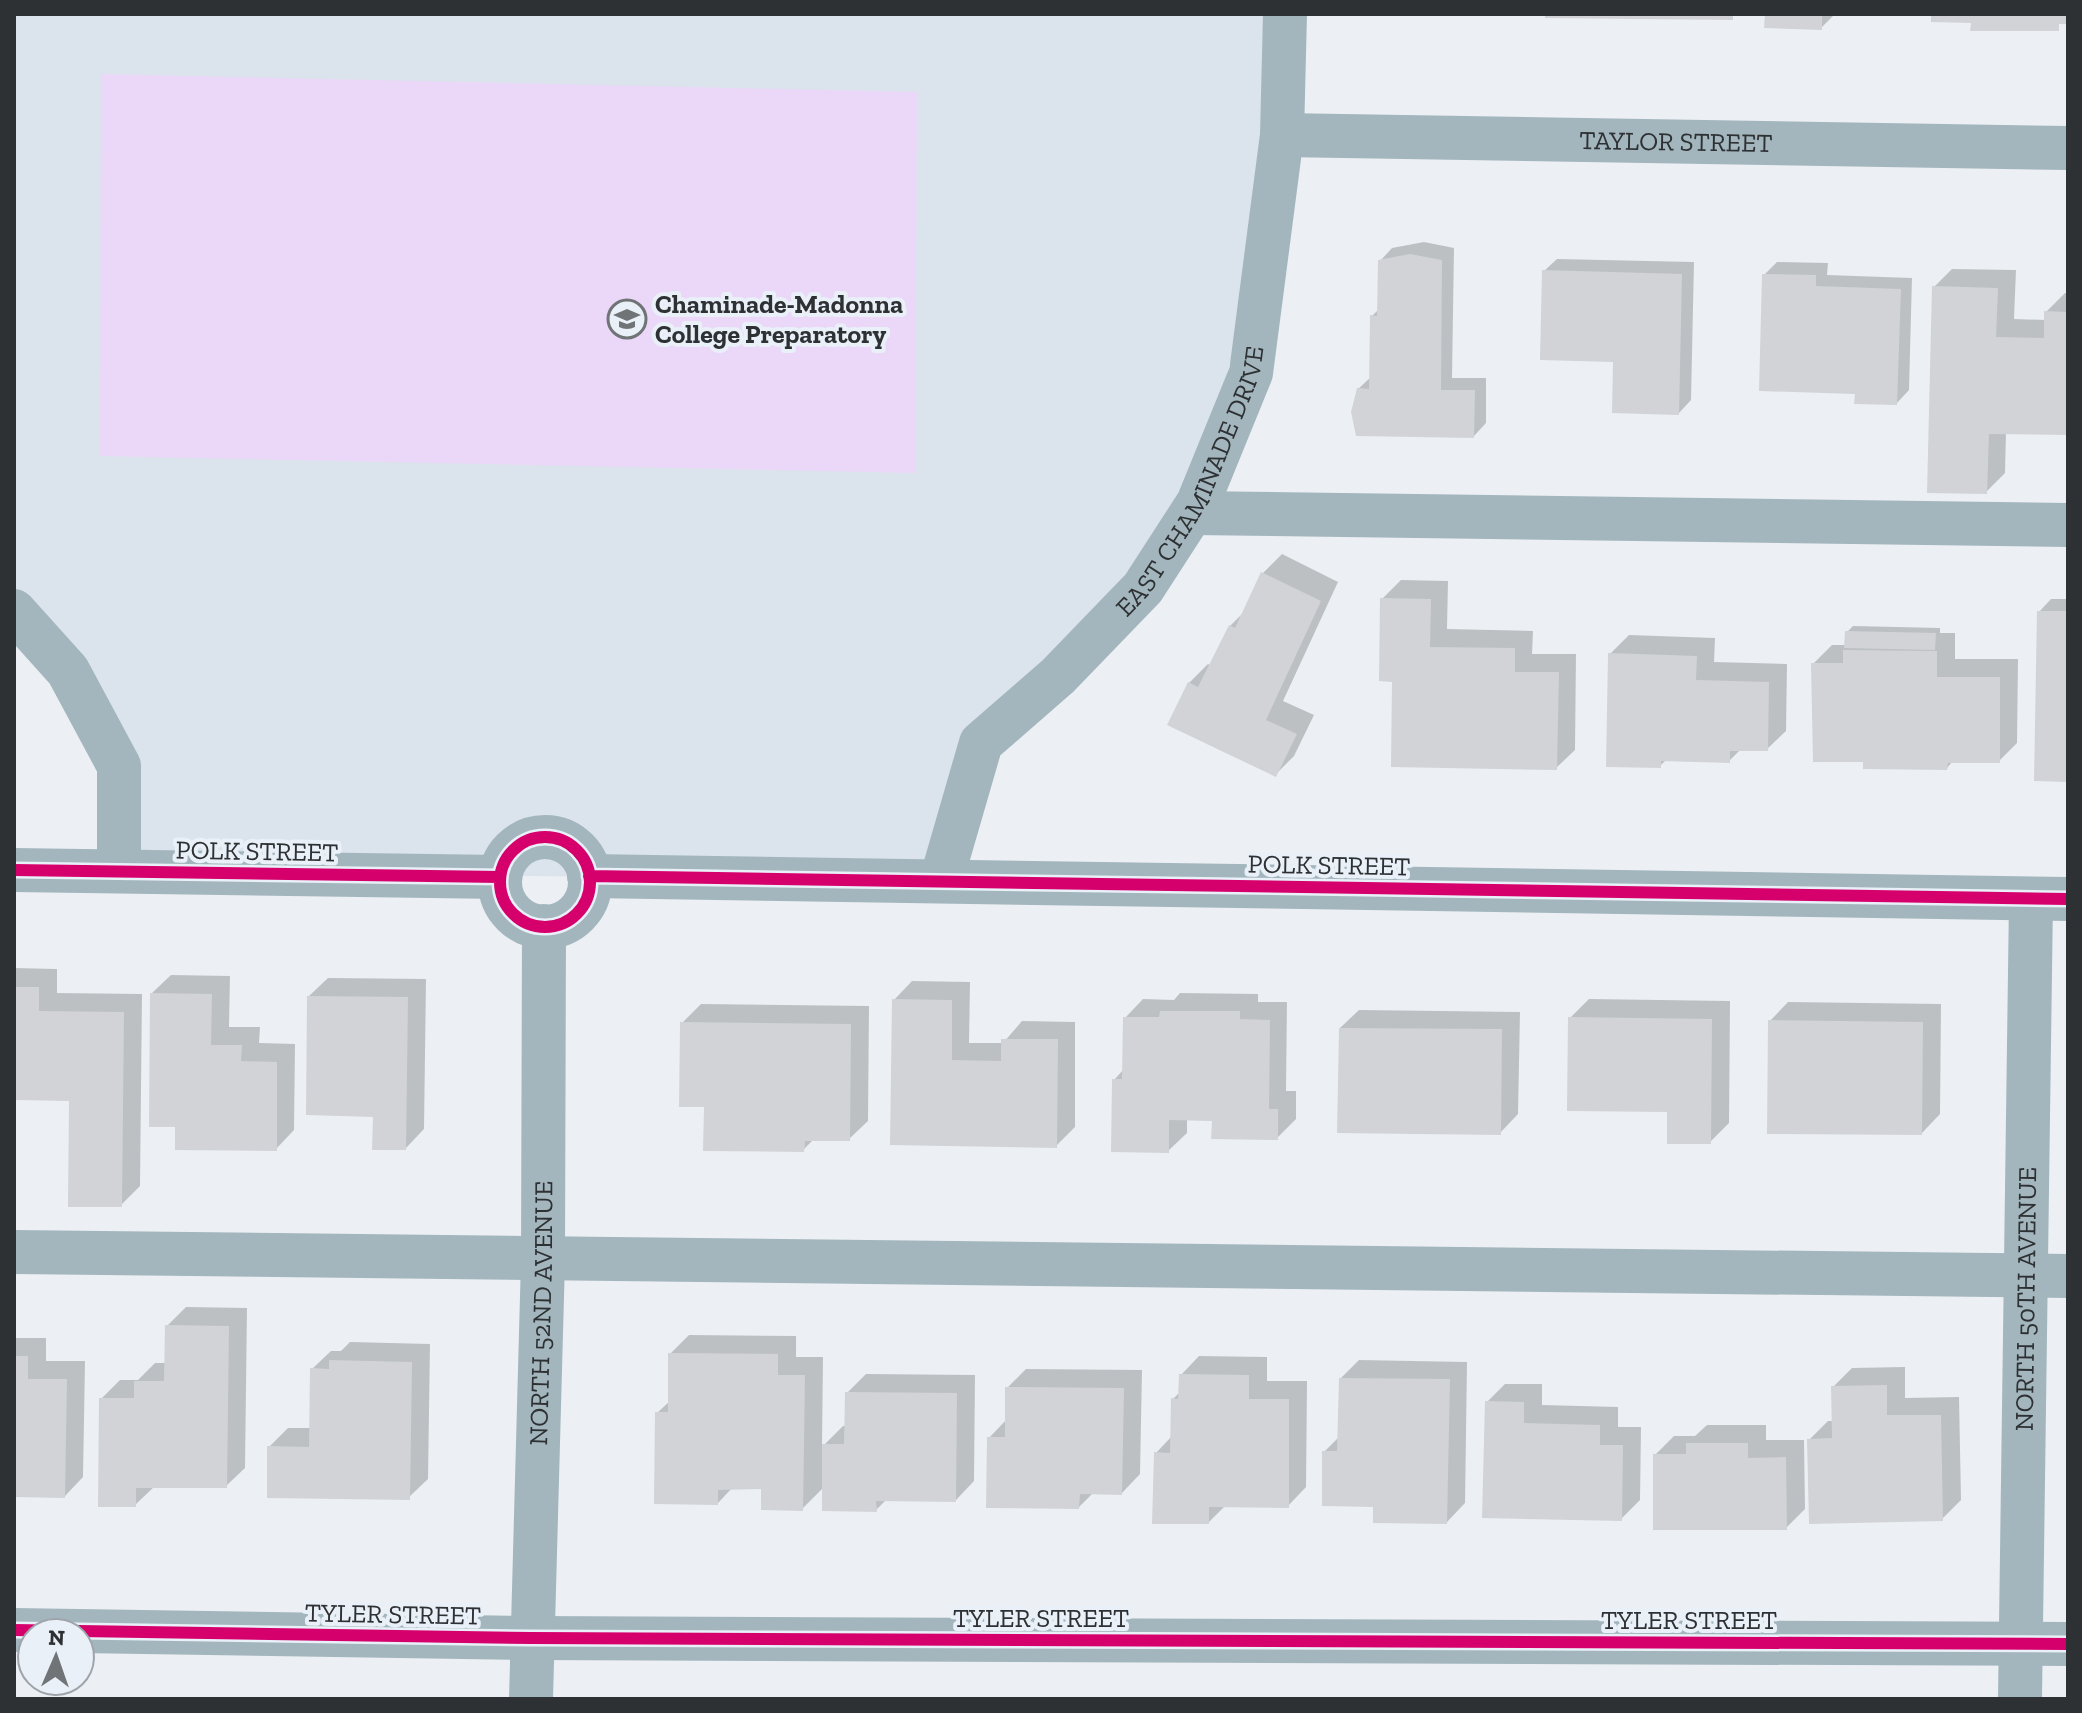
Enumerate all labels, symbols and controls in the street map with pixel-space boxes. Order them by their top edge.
street label: TAYLOR STREET [1579,124,1773,159]
place label: Chaminade-Madonna College Preparatory [655,288,903,350]
school or university icon: Chaminade-Madonna College Preparatory [606,298,648,340]
street label: EAST CHAMINADE DRIVE [1109,344,1270,623]
street label: POLK STREET [175,834,339,868]
street label: POLK STREET [1247,848,1411,882]
street label: NORTH 50TH AVENUE [2008,1167,2043,1431]
street label: NORTH 52ND AVENUE [522,1181,559,1446]
street label: TYLER STREET [305,1596,481,1632]
street label: TYLER STREET [953,1602,1129,1634]
street label: TYLER STREET [1601,1604,1777,1636]
north arrow [16,1617,96,1697]
text: N [48,1624,66,1651]

